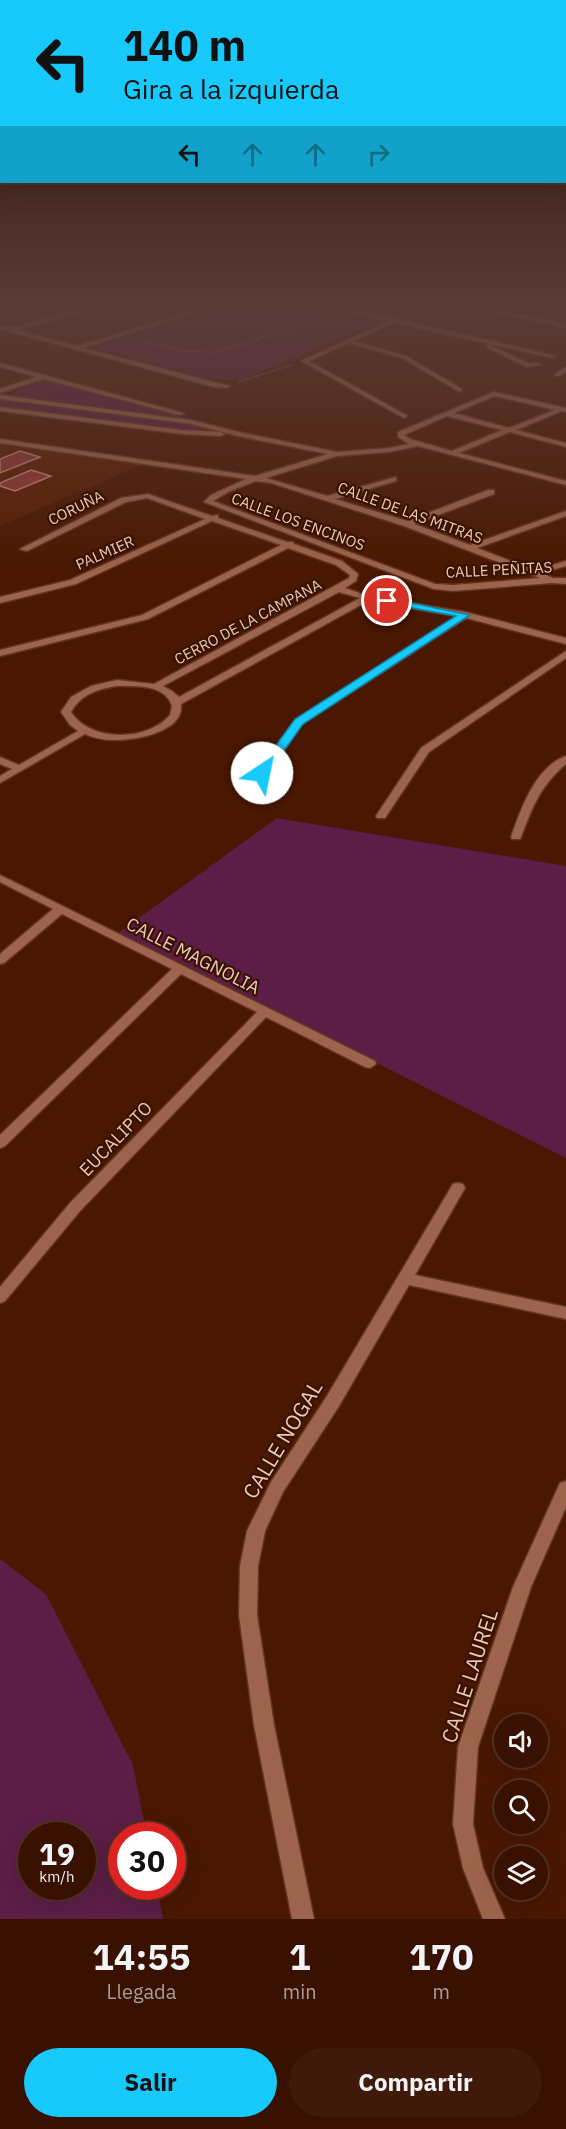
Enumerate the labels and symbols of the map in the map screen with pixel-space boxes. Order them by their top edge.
street label: CALLE DE LAS MITRAS [335,477,485,548]
street label: CORUÑA [45,486,107,529]
street label: CALLE LOS ENCINOS [229,489,368,555]
street label: PALMIER [73,531,137,574]
street label: CALLE PEÑITAS [445,557,553,582]
street label: CERRO DE LA CAMPANA [171,575,325,668]
pin [361,575,412,626]
position arrow [230,741,294,805]
street label: CALLE MAGNOLIA [122,912,264,999]
street label: EUCALIPTO [74,1096,157,1181]
street label: CALLE NOGAL [236,1375,328,1504]
street label: CALLE LAUREL [434,1605,504,1746]
speed limit sign: 30 [108,1822,186,1900]

